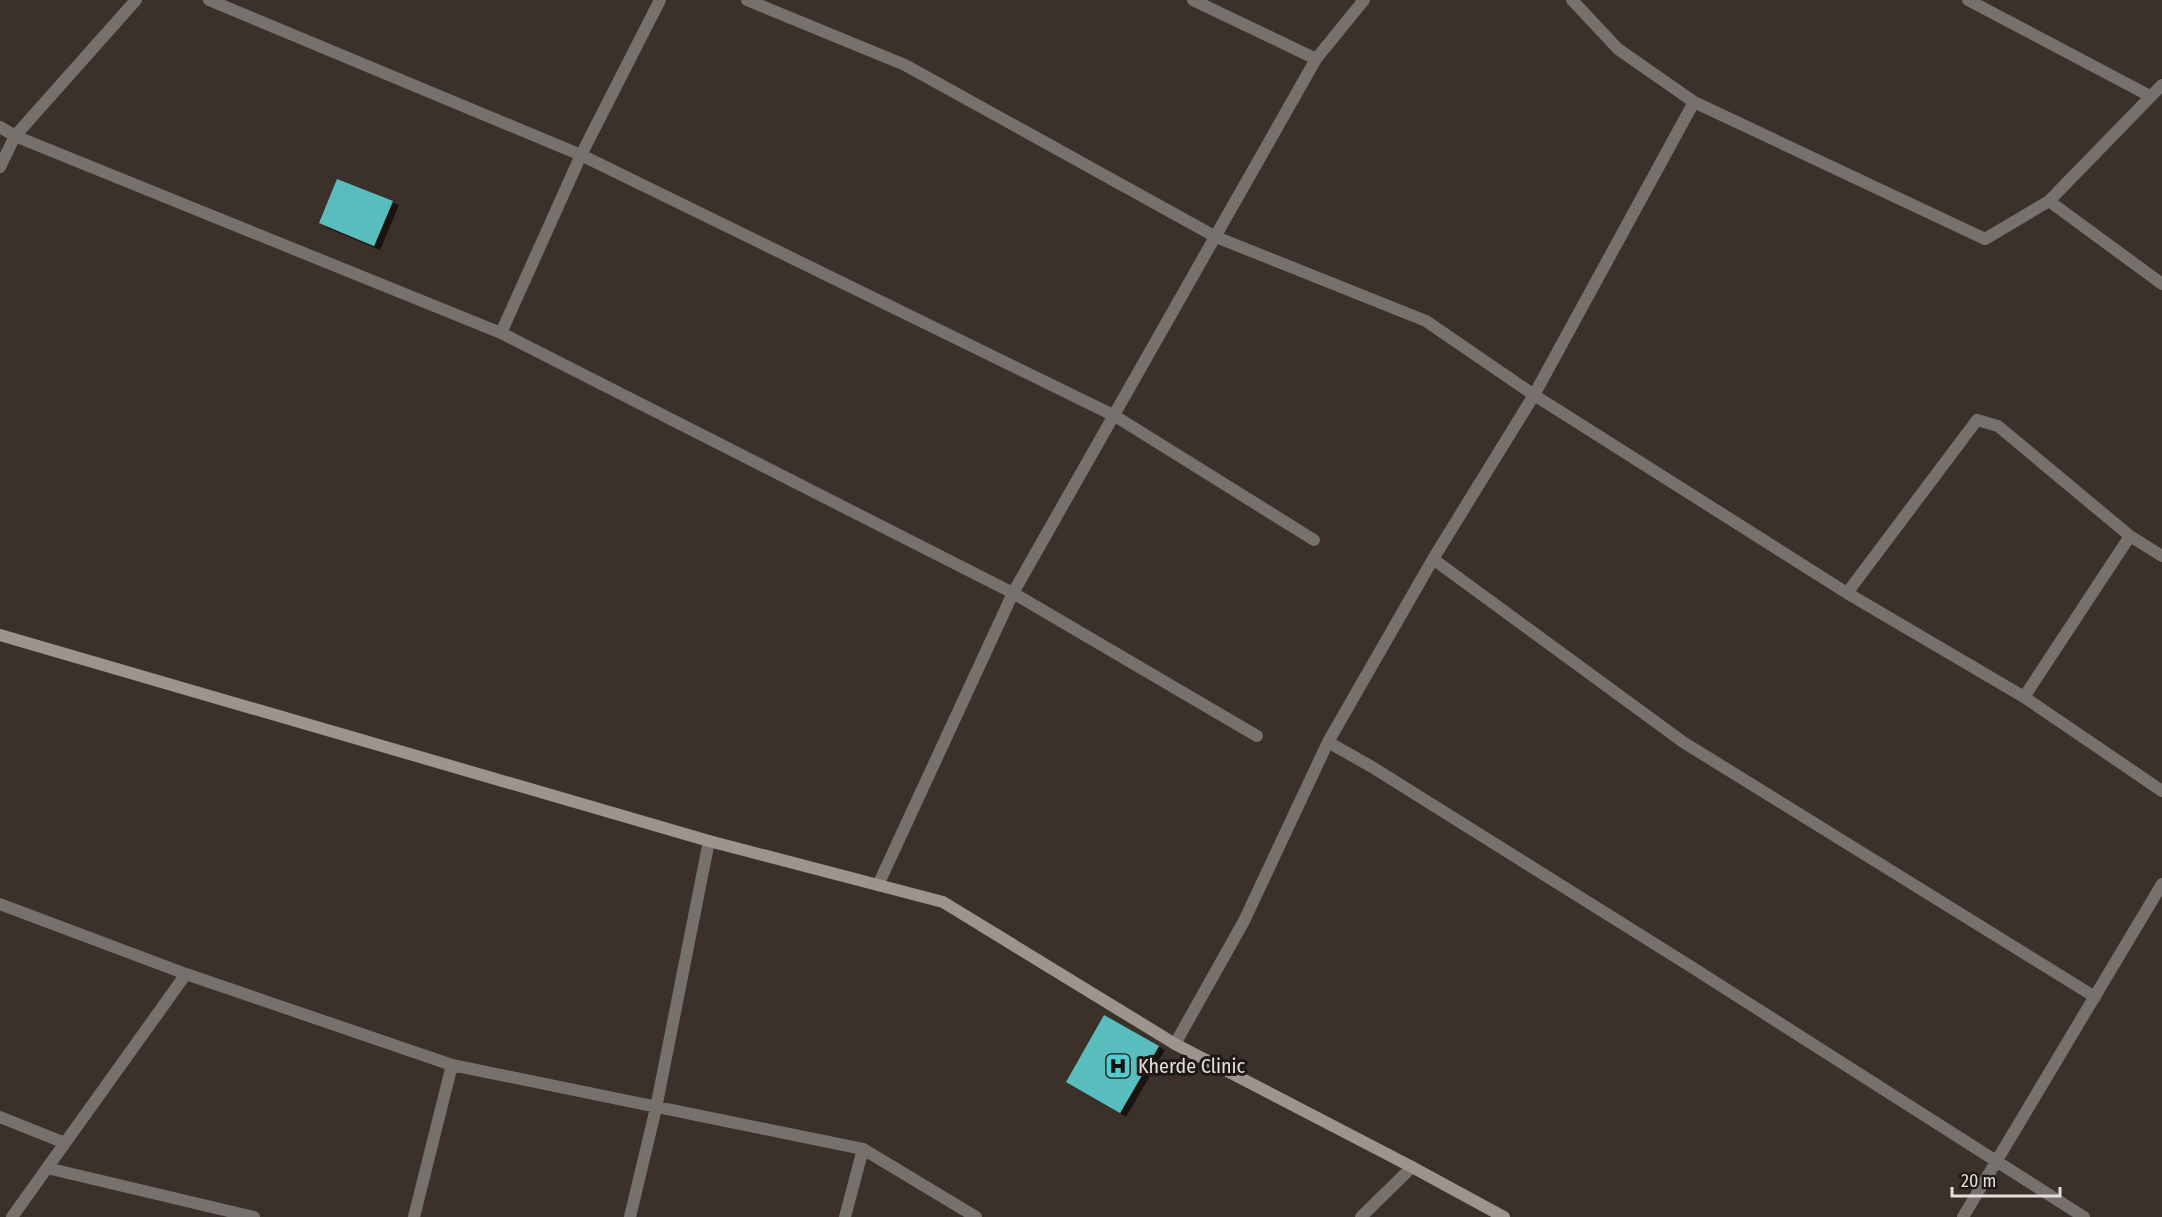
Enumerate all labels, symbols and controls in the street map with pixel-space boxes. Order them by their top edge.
hospital icon: Kherde Clinic [1103,1051,1133,1081]
place label: Kherde Clinic [1138,1054,1246,1078]
scale bar [1952,1160,2060,1198]
text: 20 m [1961,1170,1996,1192]

